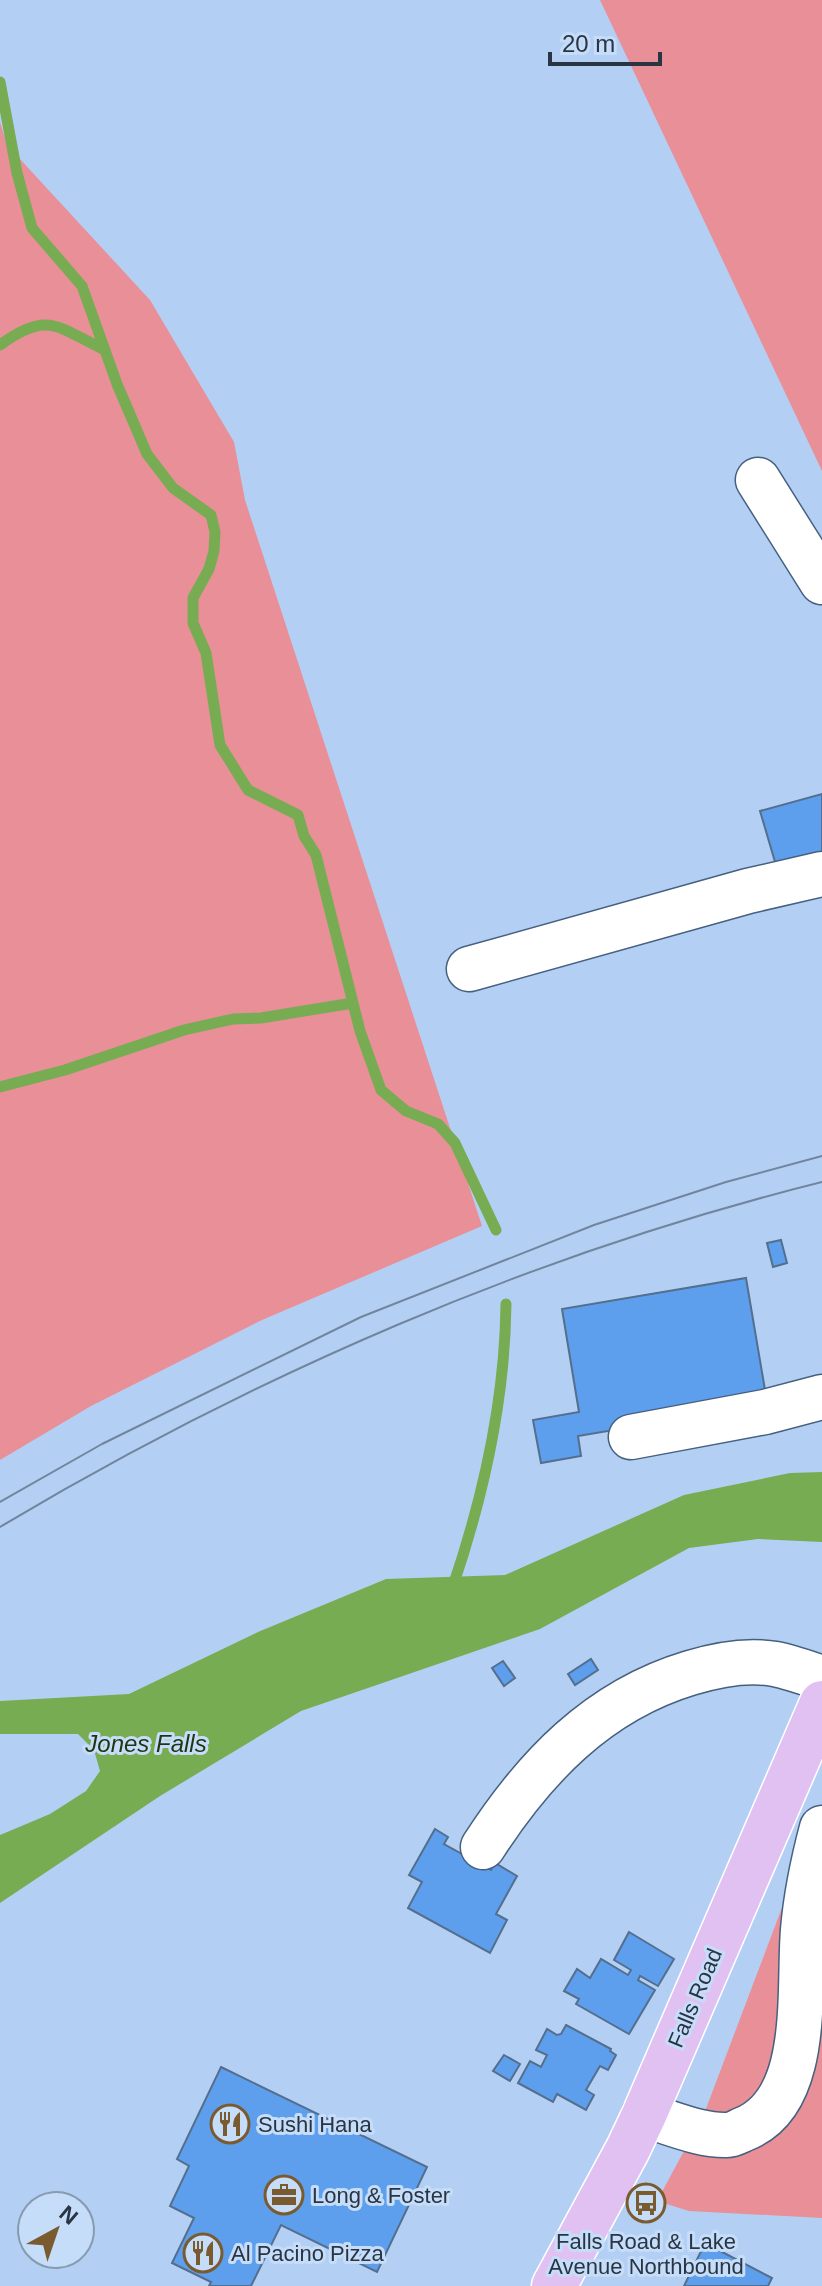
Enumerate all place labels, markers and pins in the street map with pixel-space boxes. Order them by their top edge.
restaurant icon: Sushi Hana [209,2103,251,2145]
place label: Sushi Hana [258,2112,373,2137]
office icon: Long & Foster [263,2174,305,2216]
bus stop icon: Falls Road & Lake Avenue Northbound [625,2182,667,2224]
place label: Long & Foster [312,2183,450,2208]
place label: Falls Road & Lake Avenue Northbound [548,2229,744,2279]
restaurant icon: Al Pacino Pizza [182,2232,224,2274]
place label: Al Pacino Pizza [231,2241,385,2266]

